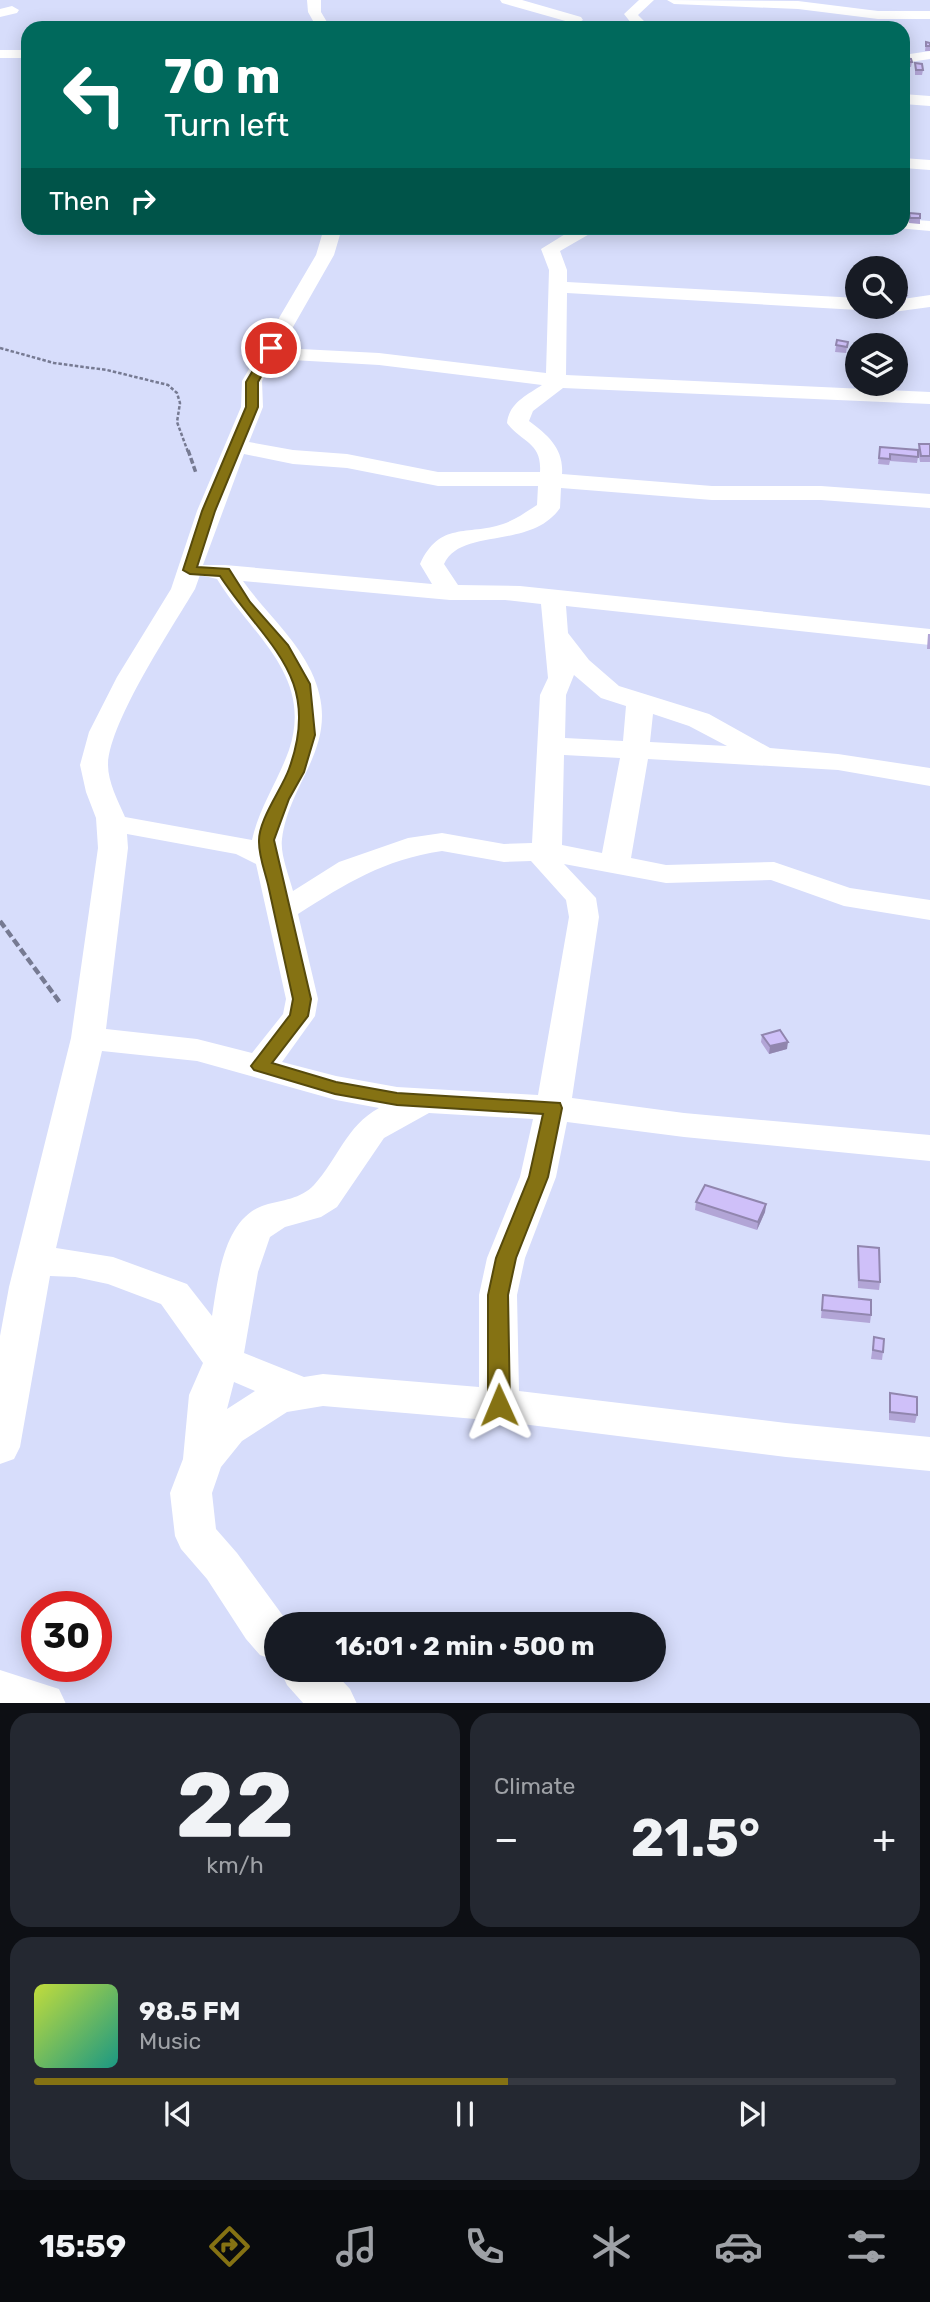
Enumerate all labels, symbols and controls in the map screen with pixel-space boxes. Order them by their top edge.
text: 70 m [164,47,281,105]
icon: left [49,49,140,140]
text: Turn left [164,106,289,144]
icon: right [124,182,162,220]
text: Then [49,186,110,217]
map controls [845,256,908,396]
button: search [845,256,908,319]
pin [241,318,301,378]
icon: arrive [252,329,290,367]
button: layers [845,333,908,396]
position arrow [462,1368,536,1442]
speed limit sign: 30 [21,1591,112,1682]
text: 16:01 · 2 min · 500 m [335,1631,595,1662]
text: 22 [176,1751,294,1859]
text: Climate [494,1772,575,1800]
text: 21.5° [631,1807,760,1869]
text: − [494,1816,519,1862]
text: + [872,1816,896,1862]
text: km/h [206,1851,264,1879]
text: 98.5 FM [139,1996,240,2027]
text: Music [139,2027,201,2055]
icon: previous [159,2095,197,2133]
icon: pause [446,2095,484,2133]
icon: next [733,2095,771,2133]
icon: directions [205,2222,254,2271]
icon: music [332,2222,381,2271]
icon: phone [460,2222,509,2271]
icon: climate [587,2222,636,2271]
icon: car [714,2222,763,2271]
icon: filters [842,2222,891,2271]
text: 15:59 [39,2227,126,2265]

